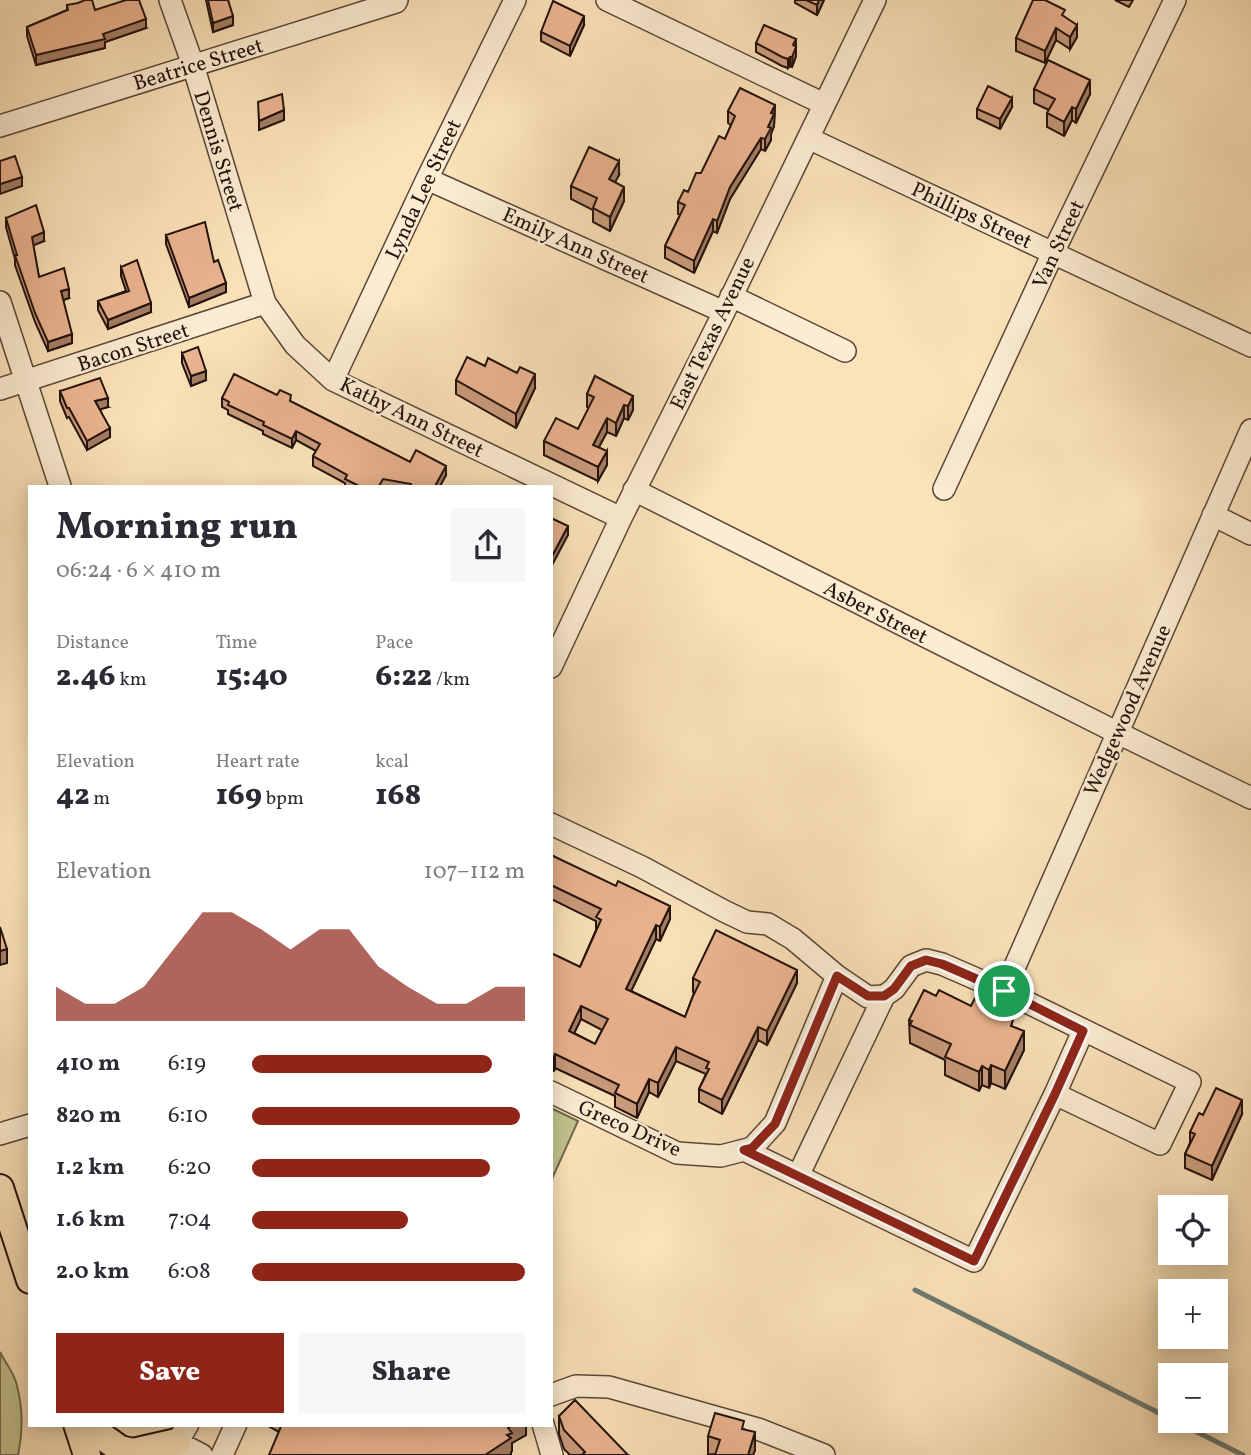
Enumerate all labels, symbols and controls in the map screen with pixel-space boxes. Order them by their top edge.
street label: Beatrice Street [130,32,267,99]
street label: Dennis Street [185,87,250,215]
street label: Lynda Lee Street [379,115,470,264]
street label: Phillips Street [906,176,1036,257]
street label: Van Street [1026,196,1093,294]
street label: Emily Ann Street [497,201,653,292]
street label: East Texas Avenue [664,252,763,415]
street label: Bacon Street [74,317,193,380]
street label: Kathy Ann Street [334,371,488,466]
text: Morning run [56,502,298,555]
button: share [451,508,525,582]
text: 06:24 · 6 × 410 m [56,555,221,587]
street label: Asber Street [818,575,932,652]
street label: Wedgewood Avenue [1078,620,1179,801]
text: Distance [56,630,129,656]
text: Time [216,630,257,656]
text: Pace [375,630,413,656]
text: 2.46 [56,656,116,698]
text: 15:40 [216,656,288,698]
text: 6:22 [375,656,432,698]
text: km [116,667,147,693]
text: /km [432,667,470,693]
text: Elevation [56,749,135,775]
text: Heart rate [216,749,300,775]
text: kcal [375,749,409,775]
text: 42 [56,775,90,817]
text: 169 [216,775,262,817]
text: 168 [375,775,421,817]
text: m [90,786,110,812]
text: bpm [262,786,304,812]
text: Elevation [56,856,152,888]
text: 107–112 m [424,856,525,888]
pin [974,961,1034,1021]
icon: arrive [985,972,1023,1010]
text: 410 m [56,1048,120,1080]
text: 6:19 [168,1048,206,1080]
street label: Greco Drive [573,1094,686,1165]
text: 820 m [56,1100,121,1132]
text: 6:10 [168,1100,208,1132]
text: 1.2 km [56,1152,125,1184]
text: 6:20 [168,1152,211,1184]
map controls [1158,1195,1228,1433]
button: locate [1158,1195,1228,1265]
text: 1.6 km [56,1204,125,1236]
text: 7:04 [168,1204,212,1236]
text: 2.0 km [56,1256,129,1288]
text: 6:08 [168,1256,211,1288]
button: + [1158,1279,1228,1349]
button: Save [56,1333,284,1413]
button: Share [298,1333,525,1413]
button: − [1158,1363,1228,1433]

